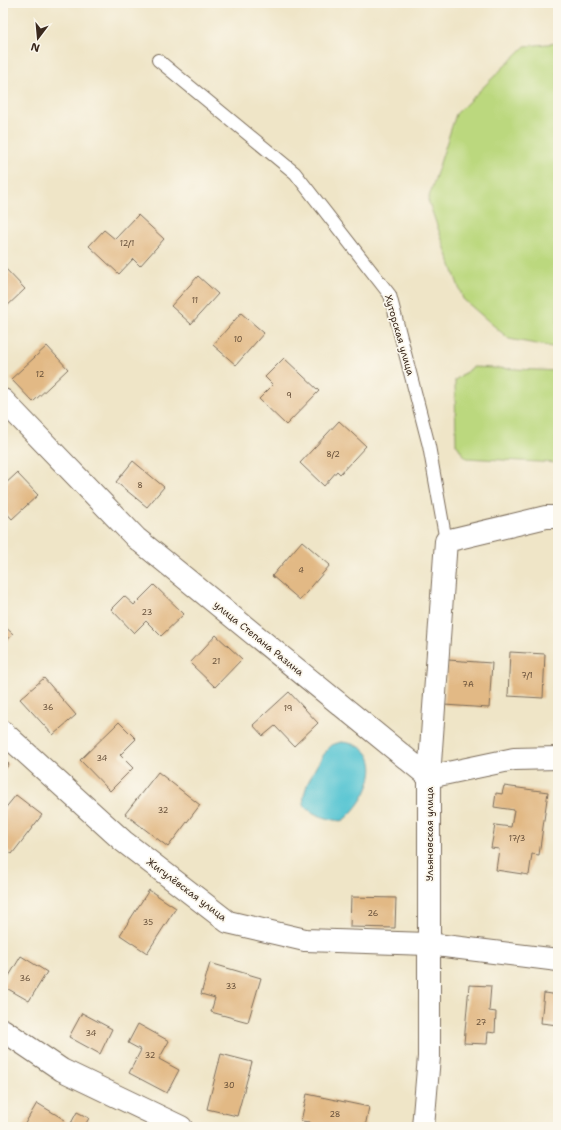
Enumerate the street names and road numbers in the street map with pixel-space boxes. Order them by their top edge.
street label: Хуторская улица [382,293,417,378]
street label: улица Степана Разина [211,598,307,679]
street label: Ульяновская улица [423,786,436,881]
street label: Жигулёвская улица [144,855,230,924]

